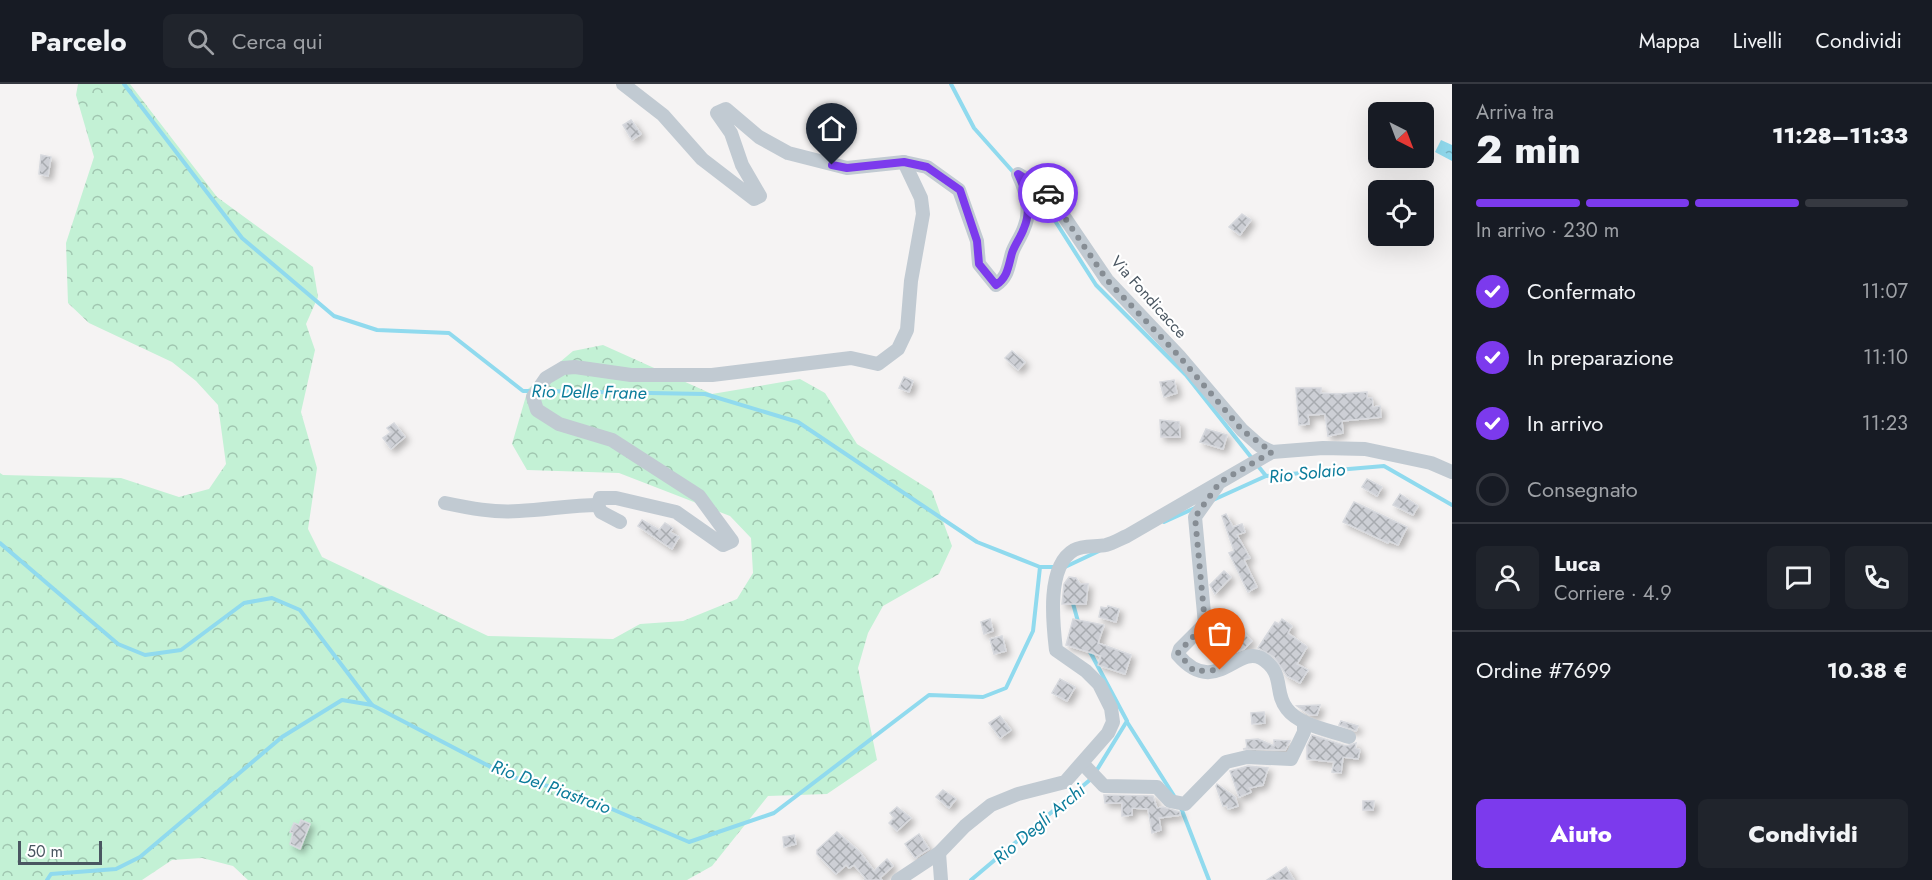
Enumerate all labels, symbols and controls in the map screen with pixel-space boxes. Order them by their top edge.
search box [163,14,583,68]
text: Parcelo [30,21,127,62]
icon: search [184,25,217,58]
text: Cerca qui [232,25,323,57]
text: Mappa [1639,26,1700,56]
text: Livelli [1733,26,1783,56]
text: Condividi [1816,26,1902,56]
text: Arriva tra [1476,98,1554,127]
north arrow [1368,102,1434,168]
map controls [1368,102,1434,246]
pin [806,103,857,165]
icon: home [815,112,848,145]
text: 11:28–11:33 [1772,119,1908,151]
text: 2 min [1476,121,1581,178]
courier [1018,163,1078,223]
icon: car [1032,177,1065,210]
button: locate [1368,180,1434,246]
text: In arrivo · 230 m [1476,216,1619,245]
street label: Via Fondicacce [1106,251,1192,343]
icon: check [1476,275,1509,308]
text: Confermato [1527,275,1636,307]
text: 11:07 [1862,277,1908,306]
icon: check [1476,341,1509,374]
text: In preparazione [1527,341,1674,373]
text: 11:10 [1863,343,1908,372]
water label: Rio Delle Frane [531,378,647,406]
icon: check [1476,407,1509,440]
text: In arrivo [1527,407,1603,439]
text: 11:23 [1862,409,1908,438]
water label: Rio Solaio [1268,456,1347,490]
text: Consegnato [1527,473,1638,505]
button: person [1476,546,1539,609]
button: chat [1767,546,1830,609]
button: phone [1845,546,1908,609]
text: Luca [1554,547,1601,579]
text: Corriere · 4.9 [1554,579,1672,608]
pin [1194,608,1245,670]
icon: bag [1203,617,1236,650]
text: Ordine #7699 [1476,654,1612,686]
text: 10.38 € [1827,654,1908,686]
water label: Rio Del Piastraio [488,753,615,821]
water label: Rio Degli Archi [987,777,1091,870]
button: Aiuto [1476,799,1686,868]
button: Condividi [1698,799,1908,868]
scale bar [18,838,102,866]
text: 50 m [27,840,63,863]

